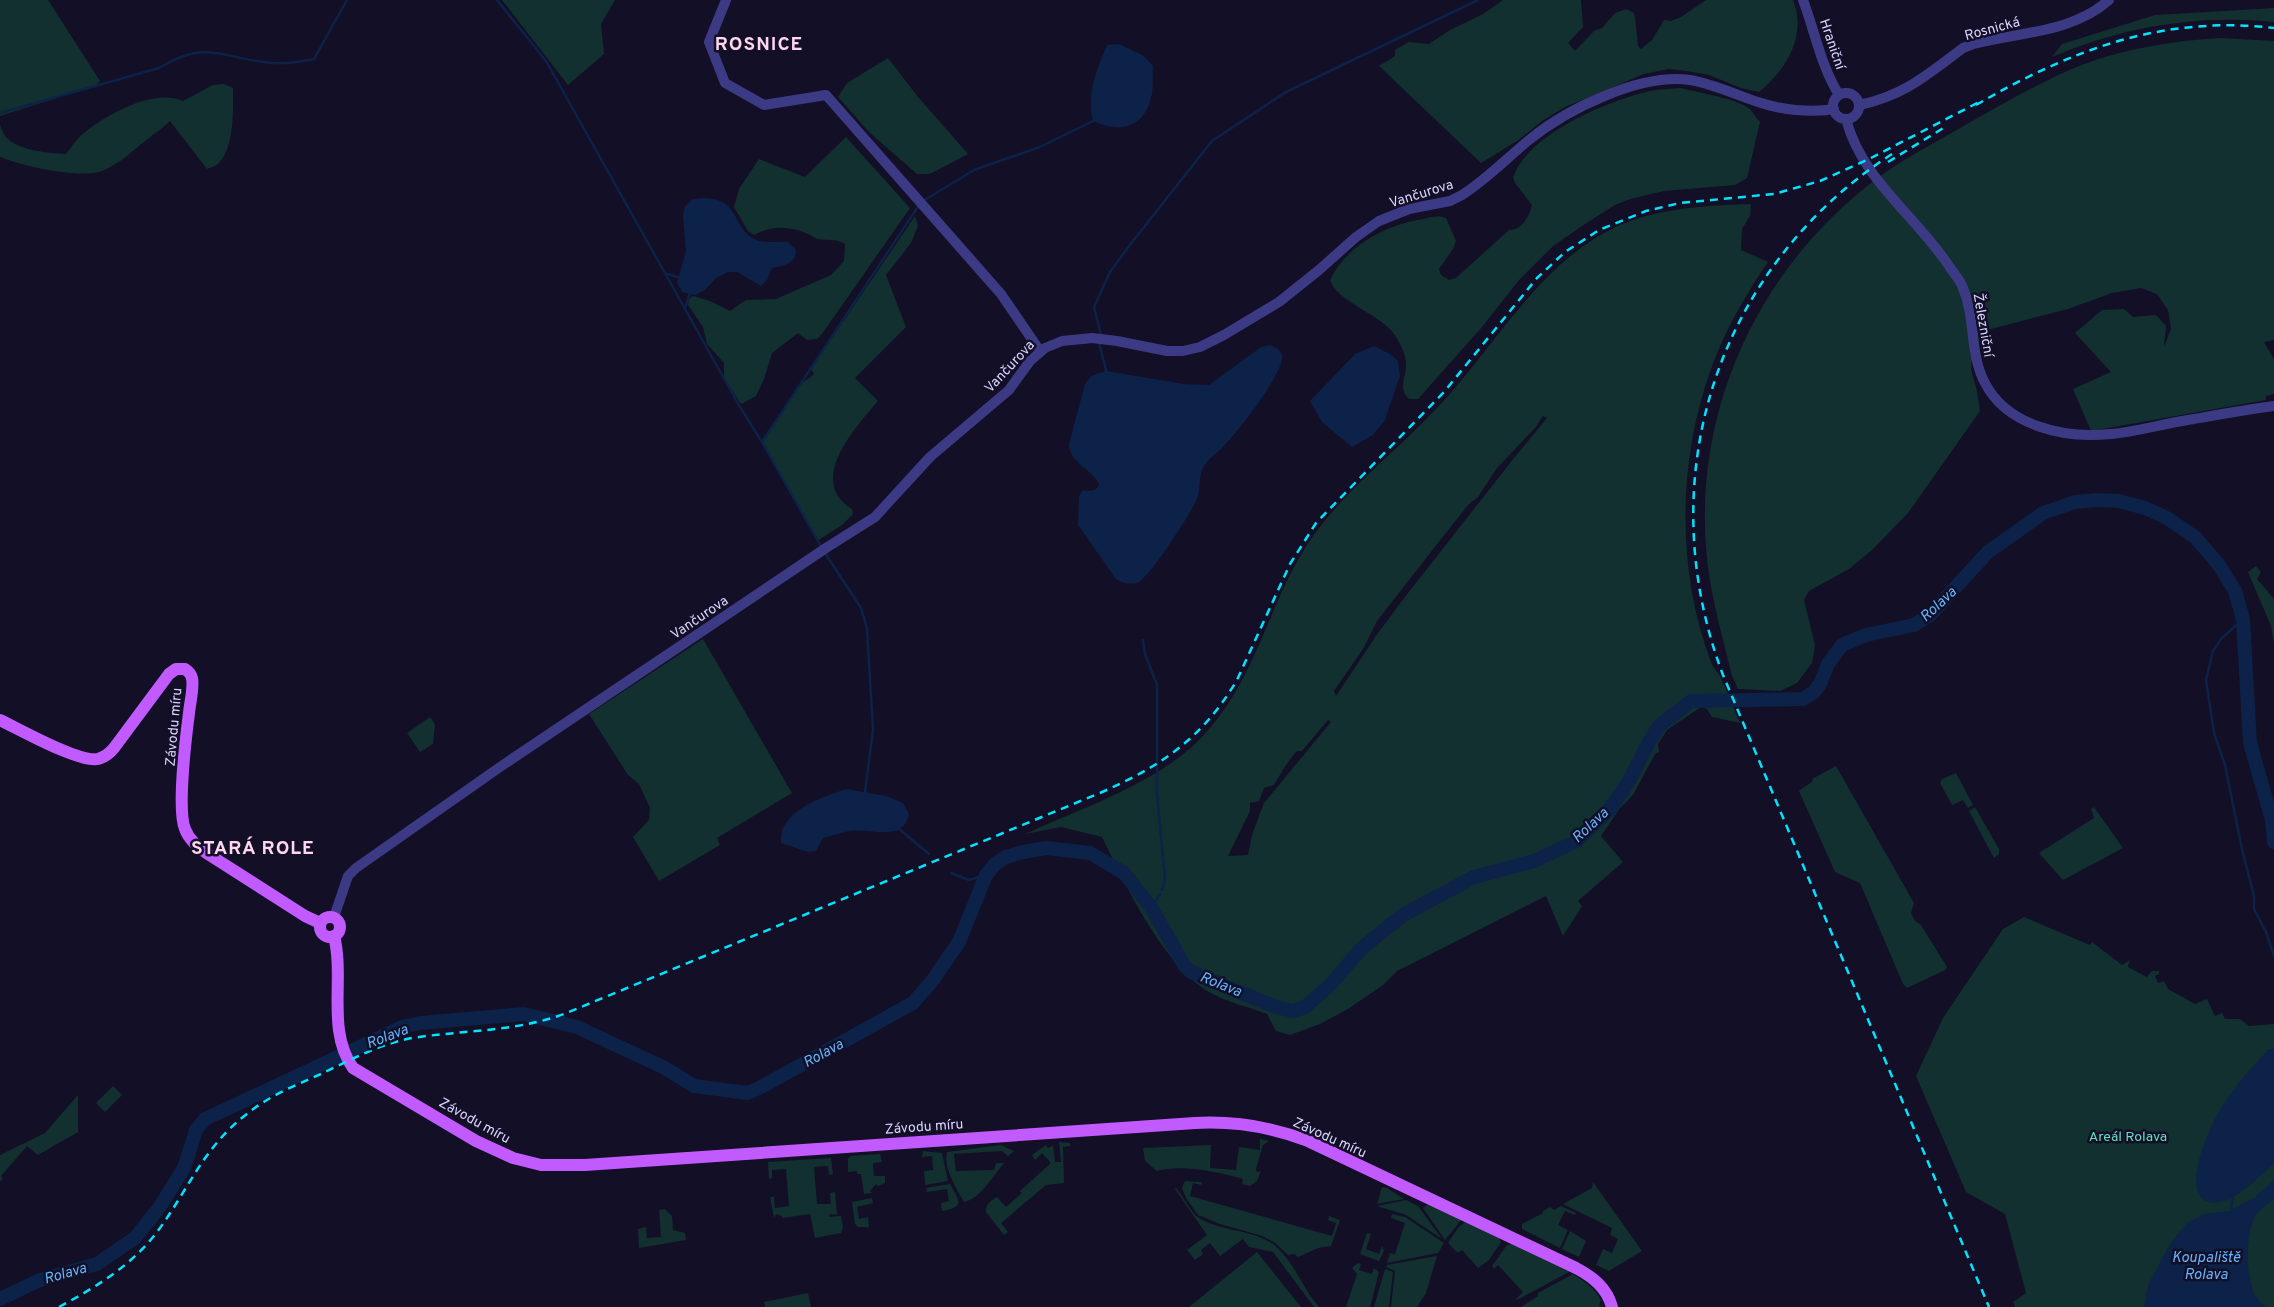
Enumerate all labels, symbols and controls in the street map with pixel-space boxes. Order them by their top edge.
street label: Rosnická [1963,14,2022,45]
street label: Hraniční [1815,17,1849,73]
district label: ROSNICE [715,33,803,57]
street label: Vančurova [1387,177,1455,212]
street label: Železniční [1969,292,1998,360]
street label: Vančurova [981,337,1039,397]
water label: Rolava [1917,583,1962,627]
street label: Vančurova [668,593,732,644]
street label: Závodu míru [163,687,186,767]
water label: Rolava [1569,804,1614,848]
district label: STARÁ ROLE [191,836,315,861]
water label: Rolava [1197,968,1244,1002]
water label: Rolava [364,1021,411,1054]
water label: Rolava [800,1035,847,1073]
street label: Závodu míru [436,1095,513,1148]
street label: Závodu míru [1290,1115,1369,1162]
street label: Závodu míru [884,1116,964,1139]
park label: Areál Rolava [2089,1129,2167,1146]
water label: Koupaliště Rolava [2172,1249,2241,1285]
water label: Rolava [42,1259,89,1290]

